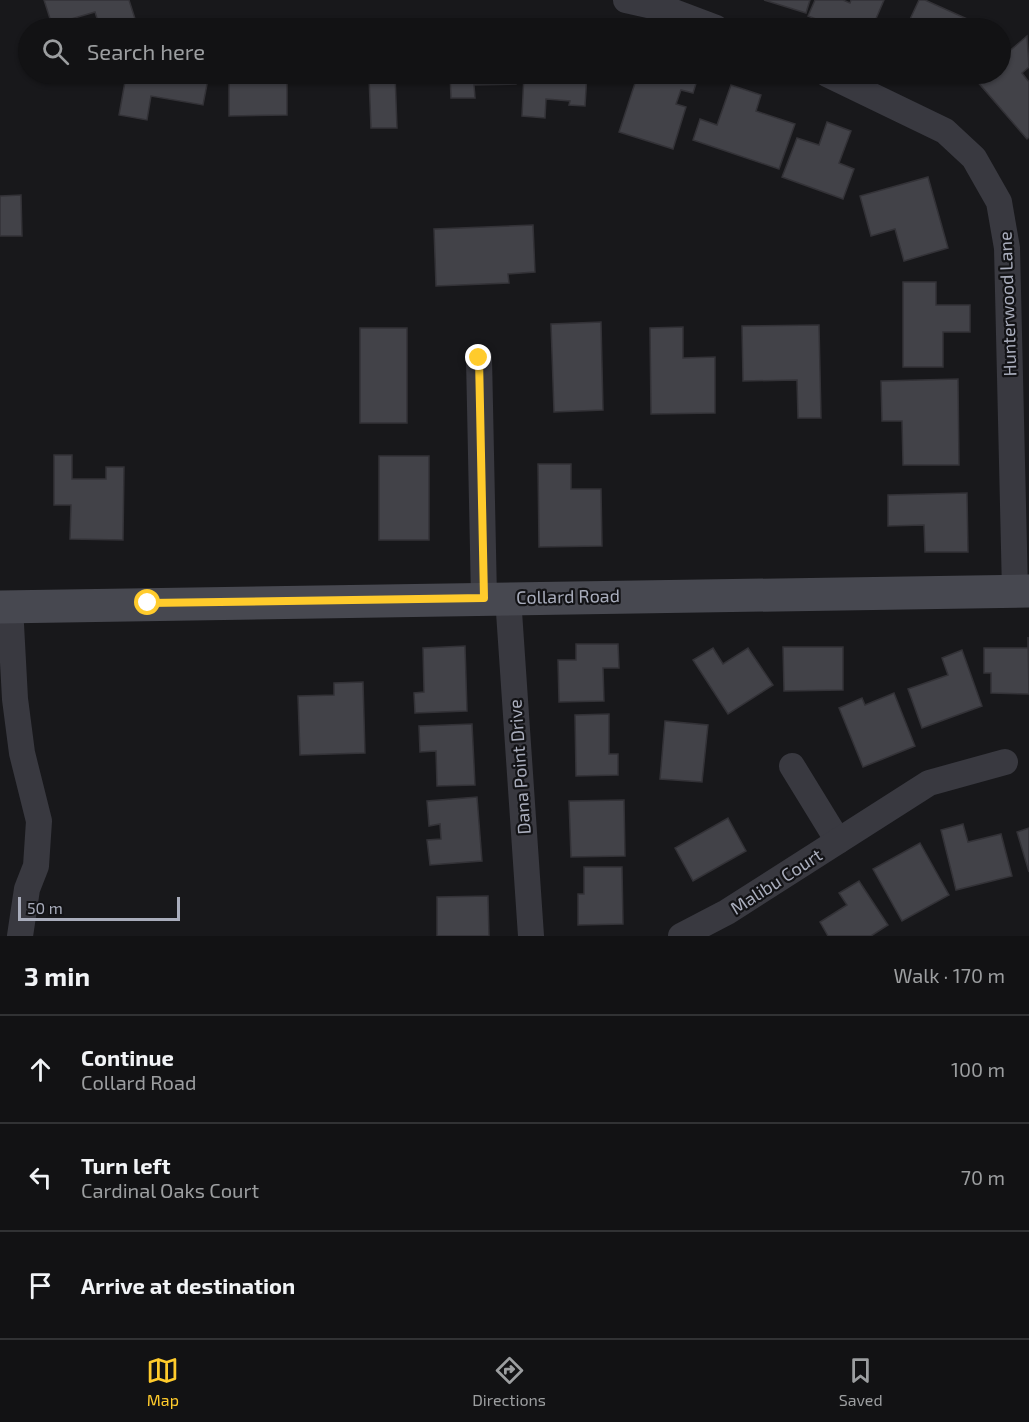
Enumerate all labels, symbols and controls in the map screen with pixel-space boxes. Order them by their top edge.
search box [18,18,1011,84]
icon: search [39,35,72,68]
text: Search here [87,38,205,64]
street label: Hunterwood Lane [993,231,1021,377]
route end [465,344,491,370]
street label: Collard Road [516,584,620,608]
route start [134,589,160,615]
street label: Dana Point Drive [503,699,535,835]
street label: Malibu Court [726,843,826,919]
scale bar [18,894,180,922]
text: 50 m [27,898,63,917]
text: 3 min [24,960,90,991]
text: Walk · 170 m [894,963,1005,987]
text: Continue [81,1044,174,1070]
icon: ahead [24,1053,57,1086]
text: 100 m [951,1057,1005,1081]
text: Collard Road [81,1070,196,1094]
text: Turn left [81,1152,170,1178]
icon: left [24,1161,57,1194]
text: 70 m [961,1165,1005,1189]
text: Cardinal Oaks Court [81,1178,259,1202]
icon: arrive [24,1269,57,1302]
text: Arrive at destination [81,1272,295,1298]
tab: Map [146,1354,179,1409]
tab: Directions [472,1354,546,1409]
tab: Saved [839,1354,883,1409]

